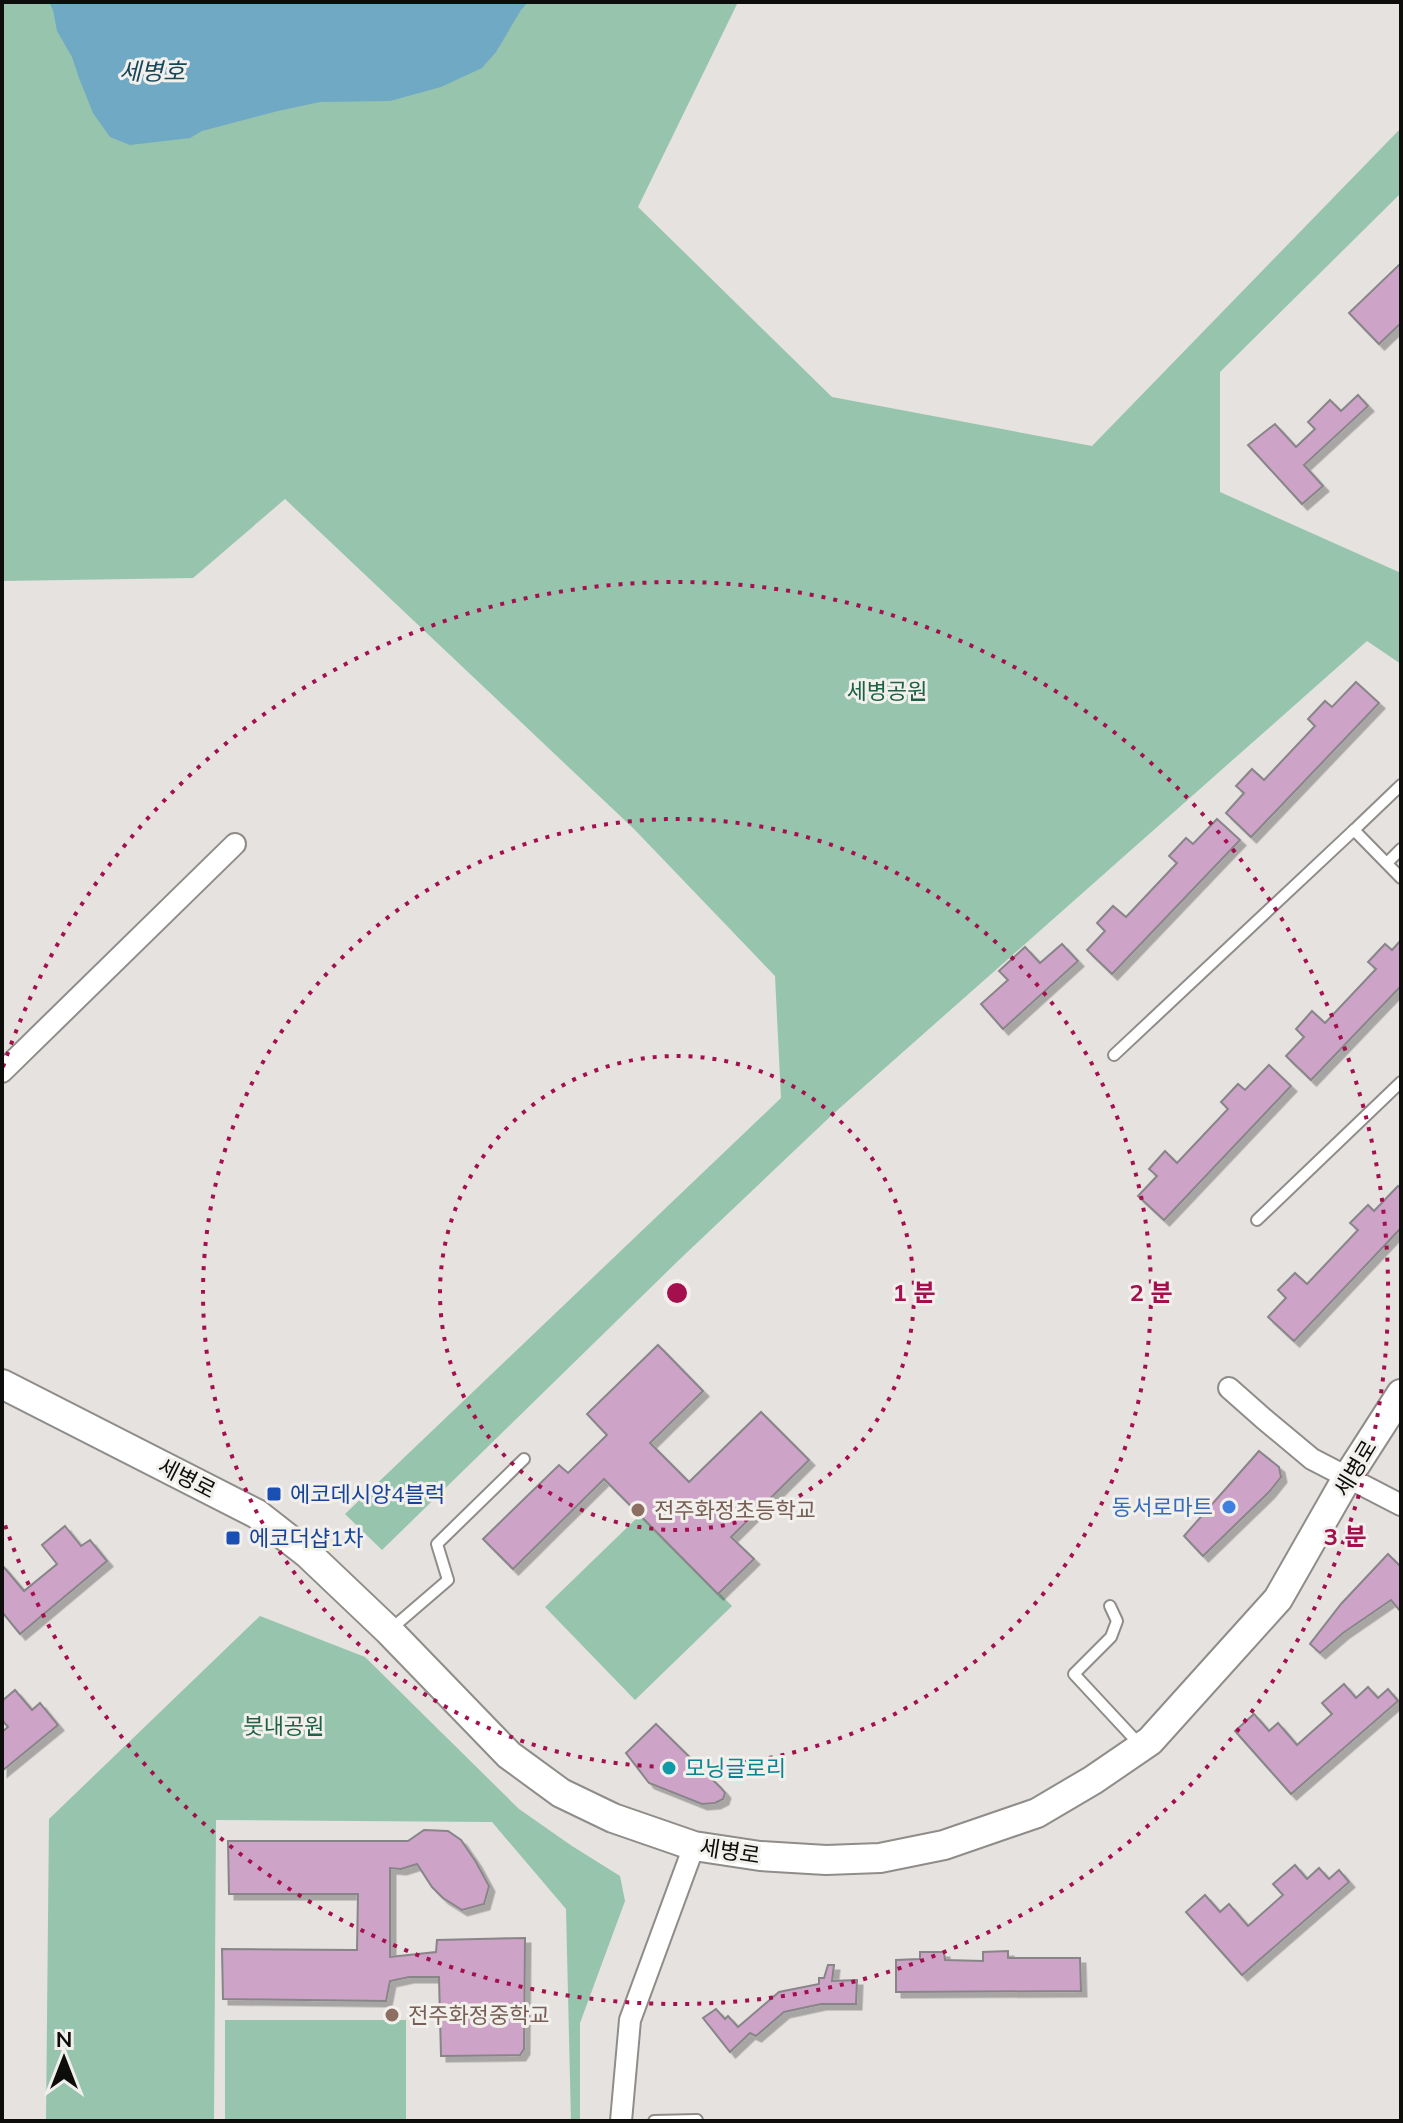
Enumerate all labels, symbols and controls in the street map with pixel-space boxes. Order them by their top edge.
water label: 세병호 [119,56,187,86]
park label: 세병공원 [847,677,927,705]
text: 1 분 [892,1277,936,1307]
text: 2 분 [1129,1277,1173,1307]
centre of rings [663,1279,691,1307]
street label: 세병로 [1327,1435,1383,1501]
street label: 세병로 [154,1452,220,1504]
place label: 에코데시앙4블럭 [290,1480,445,1508]
marker: 에코데시앙4블럭 [265,1485,283,1503]
place label: 동서로마트 [1112,1493,1213,1521]
place label: 전주화정초등학교 [654,1496,816,1524]
marker: 동서로마트 [1220,1498,1238,1516]
marker: 전주화정초등학교 [629,1501,647,1519]
text: 3 분 [1323,1521,1367,1551]
place label: 에코더샵1차 [249,1524,363,1552]
marker: 에코더샵1차 [224,1529,242,1547]
park label: 붓내공원 [244,1712,324,1740]
place label: 모닝글로리 [685,1754,786,1782]
marker: 모닝글로리 [660,1759,678,1777]
street label: 세병로 [698,1832,762,1870]
place label: 전주화정중학교 [408,2001,550,2029]
marker: 전주화정중학교 [383,2006,401,2024]
north arrow [24,2019,104,2099]
text: N [56,2025,72,2053]

